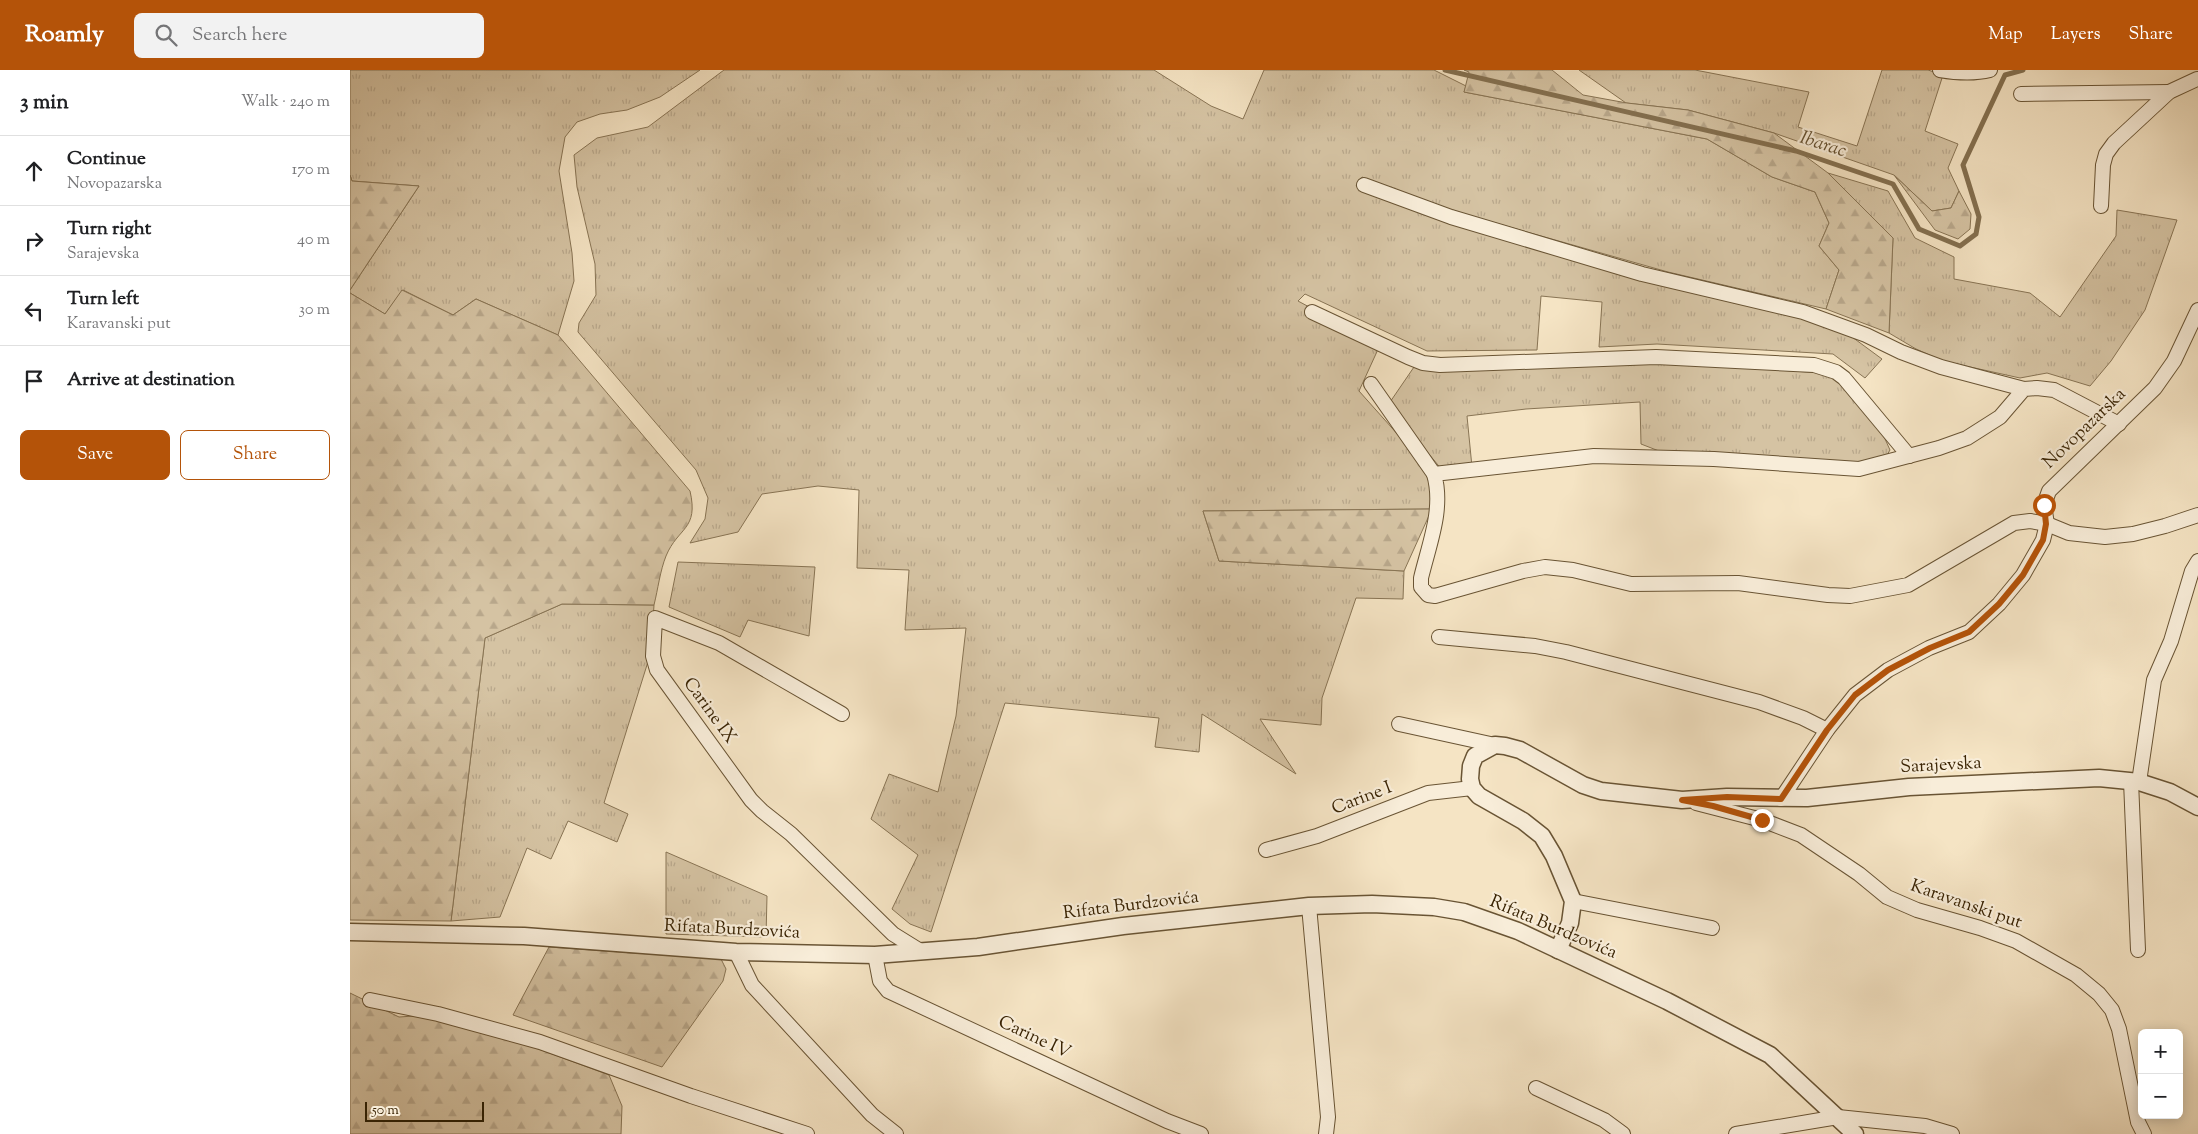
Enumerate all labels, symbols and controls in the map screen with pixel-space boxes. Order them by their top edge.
search box [134,13,484,58]
text: Roamly [25,18,104,52]
icon: search [152,21,180,49]
text: Search here [192,22,287,49]
text: Map [1988,22,2023,48]
text: Layers [2051,22,2101,48]
text: Share [2129,22,2173,48]
text: 3 min [20,88,69,118]
text: Walk · 240 m [241,91,330,114]
water label: Ibarac [1796,125,1850,165]
text: Continue [67,146,146,173]
icon: ahead [20,157,48,185]
text: 170 m [292,159,330,182]
text: Novopazarska [67,173,162,196]
text: Turn right [67,216,151,243]
icon: right [20,227,48,255]
text: 40 m [297,229,330,252]
text: Sarajevska [67,243,139,266]
text: Turn left [67,286,139,313]
icon: left [20,297,48,325]
text: 30 m [299,299,330,322]
text: Karavanski put [67,313,171,336]
icon: arrive [20,367,48,395]
text: Arrive at destination [67,367,235,394]
street label: Novopazarska [2037,382,2133,476]
button: Save [20,430,170,480]
button: Share [180,430,330,480]
route start [2033,494,2056,517]
street label: Carine IX [676,673,742,750]
street label: Sarajevska [1900,751,1982,781]
street label: Carine I [1328,776,1396,822]
route end [1751,809,1774,832]
street label: Karavanski put [1907,874,2025,936]
street label: Rifata Burdzovića [1062,885,1200,927]
street label: Rifata Burdzovića [1485,889,1621,967]
street label: Rifata Burdzovića [663,913,801,947]
street label: Carine IV [993,1010,1075,1066]
map controls [2138,1029,2183,1119]
button: + [2138,1029,2183,1074]
button: − [2138,1074,2183,1119]
scale bar [365,1099,484,1122]
text: 50 m [372,1101,399,1121]

